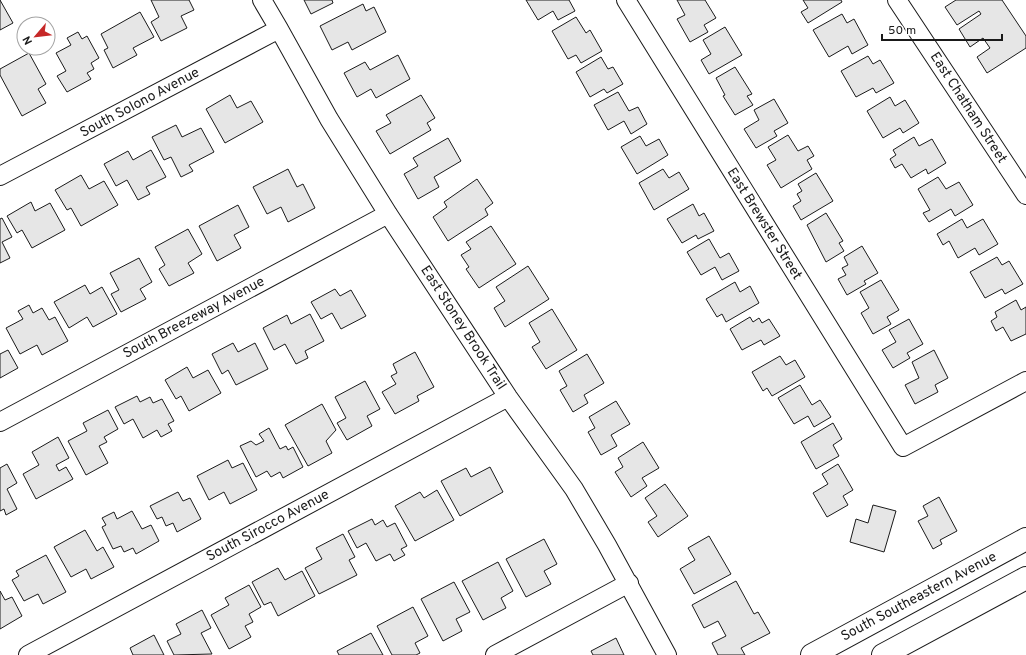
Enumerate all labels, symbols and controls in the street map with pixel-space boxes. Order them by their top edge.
north arrow [16,16,56,56]
scale bar [882,16,1002,42]
text: 50 m [888,23,916,39]
text: N [20,33,36,47]
street label: East Chatham Street [926,49,1010,167]
street label: South Solono Avenue [77,64,203,142]
street label: East Brewster Street [723,165,805,283]
street label: East Stoney Brook Trail [416,263,510,393]
street label: South Breezeway Avenue [120,273,268,363]
street label: South Sirocco Avenue [204,486,332,566]
street label: South Southeastern Avenue [838,549,1000,645]

